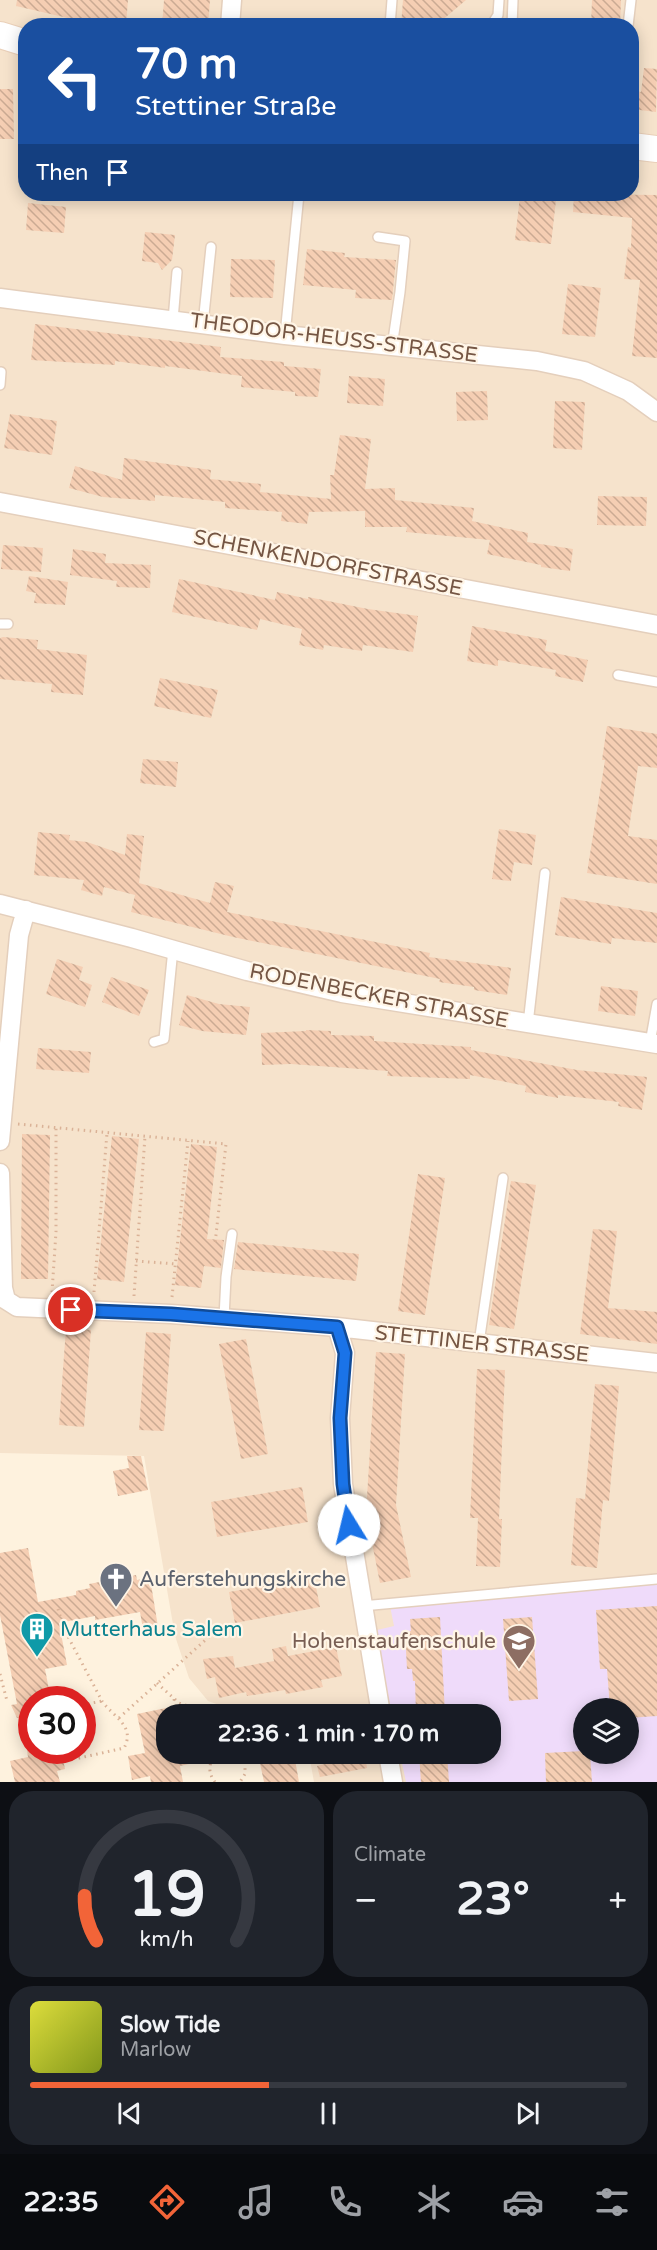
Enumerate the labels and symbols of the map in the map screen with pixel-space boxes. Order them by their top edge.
street label: THEODOR-HEUSS-STRASSE [189,308,479,368]
street label: SCHENKENDORFSTRASSE [191,525,465,601]
street label: RODENBECKER STRASSE [247,959,511,1033]
pin [45,1284,96,1335]
street label: STETTINER STRASSE [374,1320,590,1368]
position arrow [317,1493,381,1557]
church icon: Auferstehungskirche [98,1561,134,1608]
place label: Auferstehungskirche [139,1567,346,1592]
building icon: Mutterhaus Salem [19,1611,55,1658]
place label: Mutterhaus Salem [60,1617,243,1642]
school or university icon: Hohenstaufenschule [501,1623,537,1670]
place label: Hohenstaufenschule [292,1629,496,1654]
speed limit sign: 30 [18,1686,96,1764]

